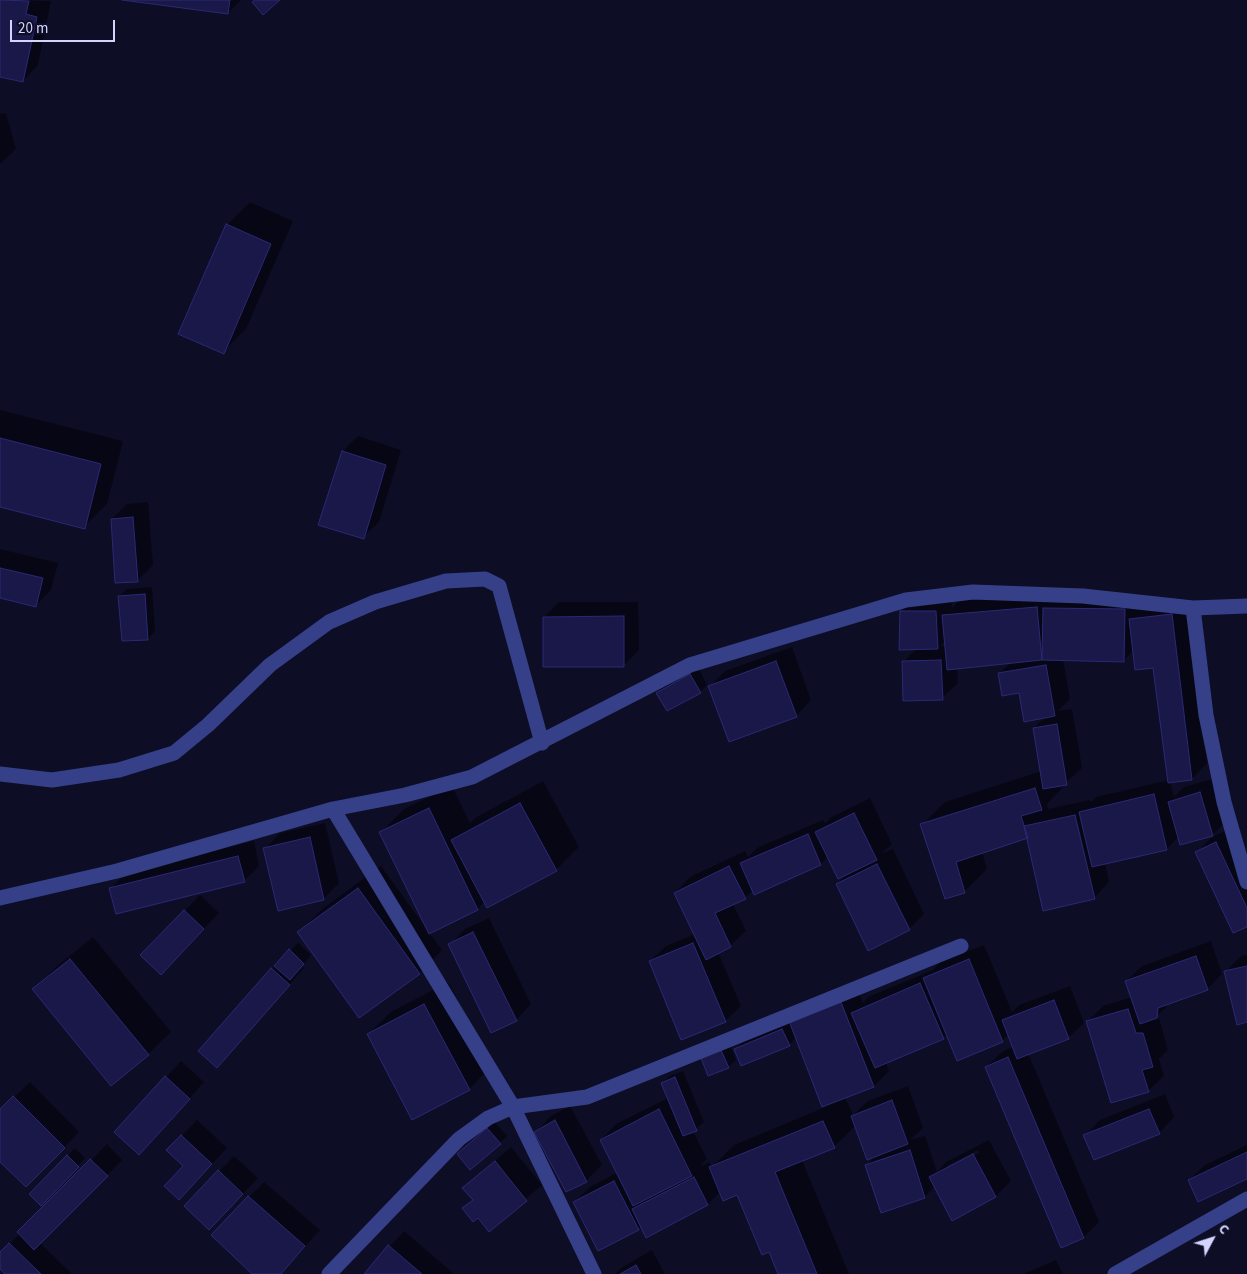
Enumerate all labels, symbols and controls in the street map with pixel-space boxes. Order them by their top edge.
scale bar [12,10,118,42]
text: 20 m [18,18,48,39]
north arrow [1187,1214,1237,1264]
text: С [1213,1220,1234,1239]

